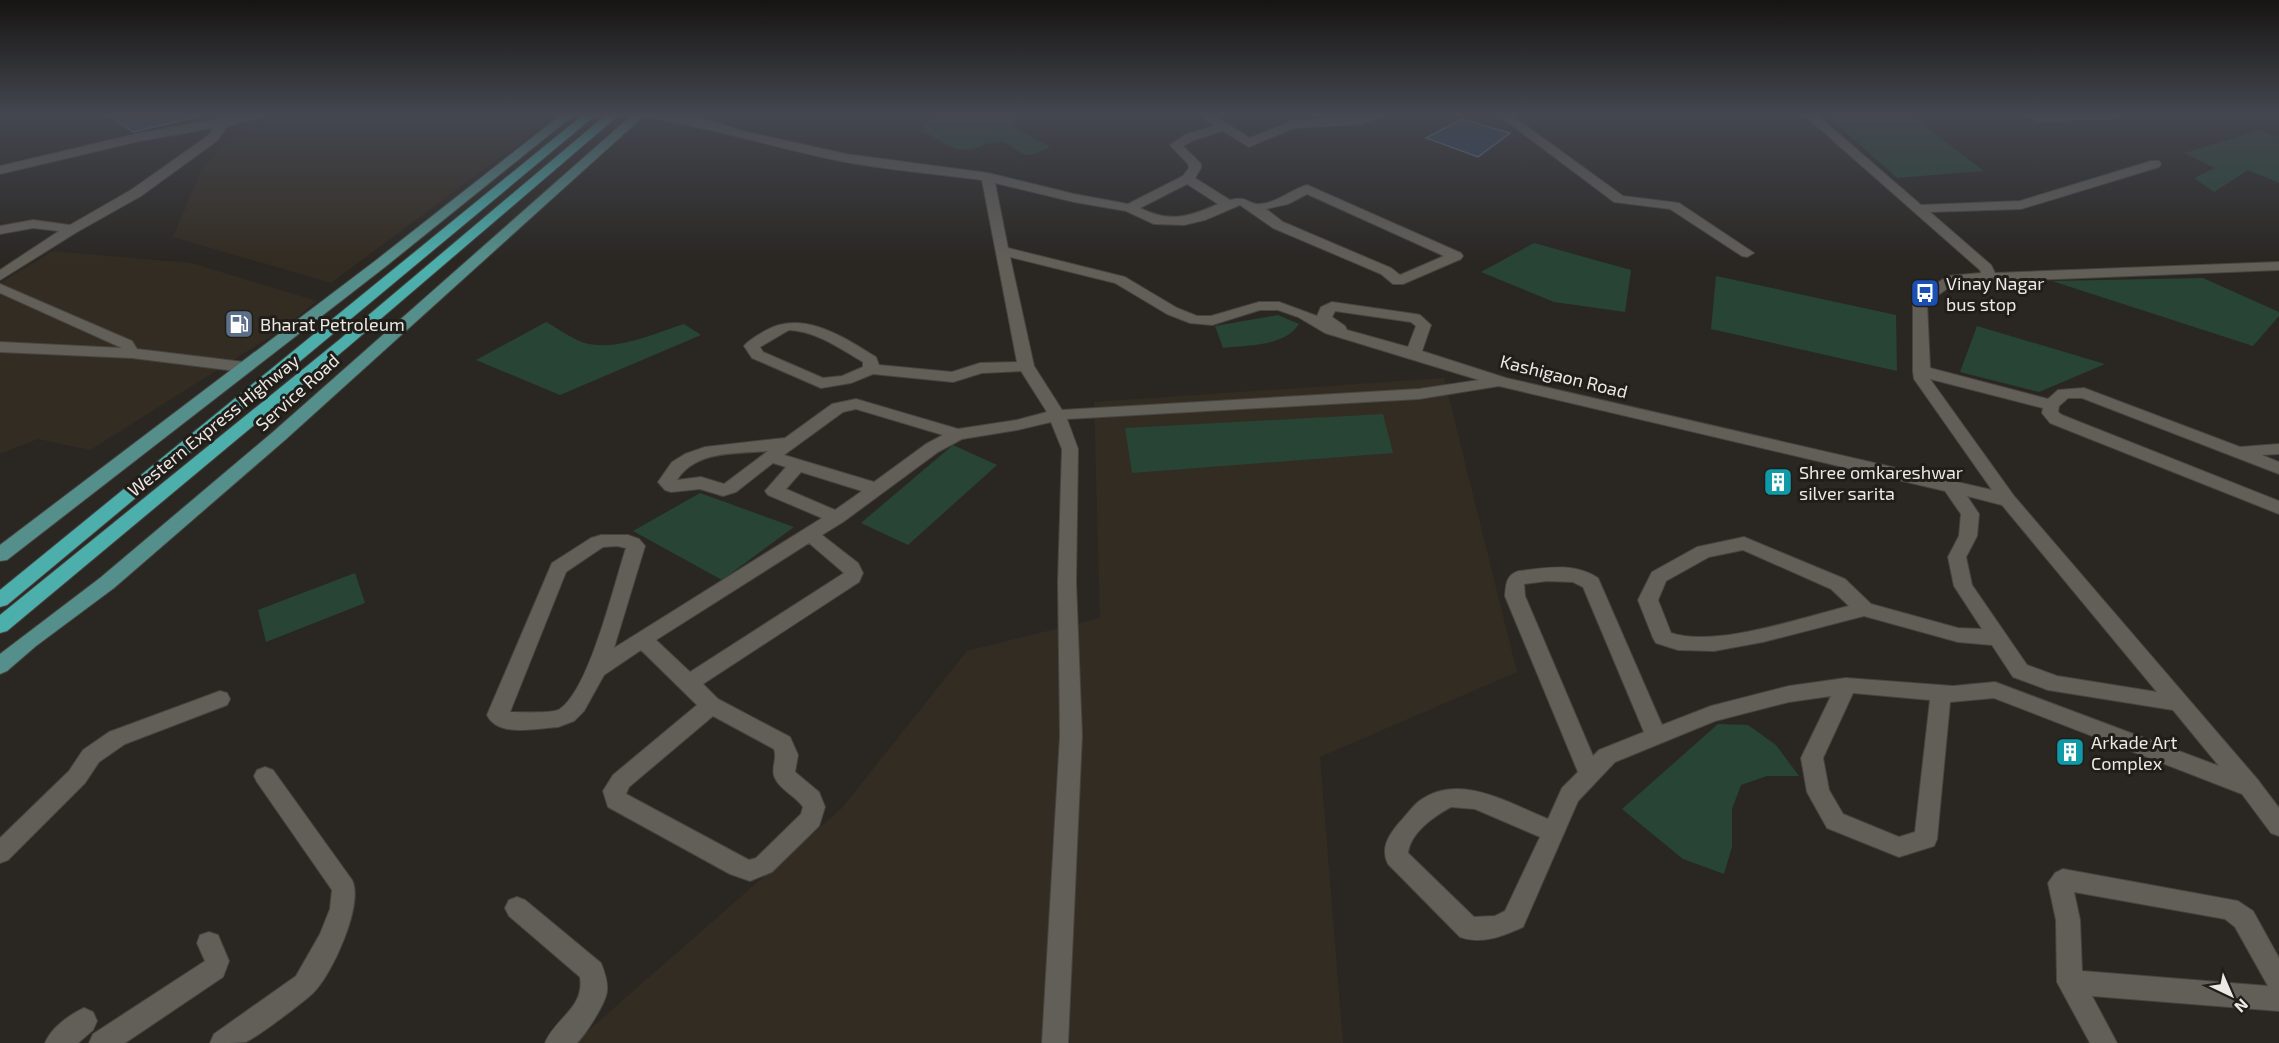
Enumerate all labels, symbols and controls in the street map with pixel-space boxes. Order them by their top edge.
place label: Vinay Nagar bus stop [1946,272,2045,315]
bus stop icon: Vinay Nagar bus stop [1909,277,1941,309]
fuel station icon: Bharat Petroleum [223,308,255,340]
place label: Bharat Petroleum [260,313,405,335]
street label: Western Express Highway [123,349,303,501]
street label: Service Road [251,349,343,435]
street label: Kashigaon Road [1498,350,1630,402]
place label: Shree omkareshwar silver sarita [1799,461,1963,504]
building icon: Shree omkareshwar silver sarita [1762,466,1794,498]
place label: Arkade Art Complex [2091,731,2177,774]
building icon: Arkade Art Complex [2054,736,2086,768]
north arrow [2201,965,2261,1025]
text: N [2231,995,2253,1017]

